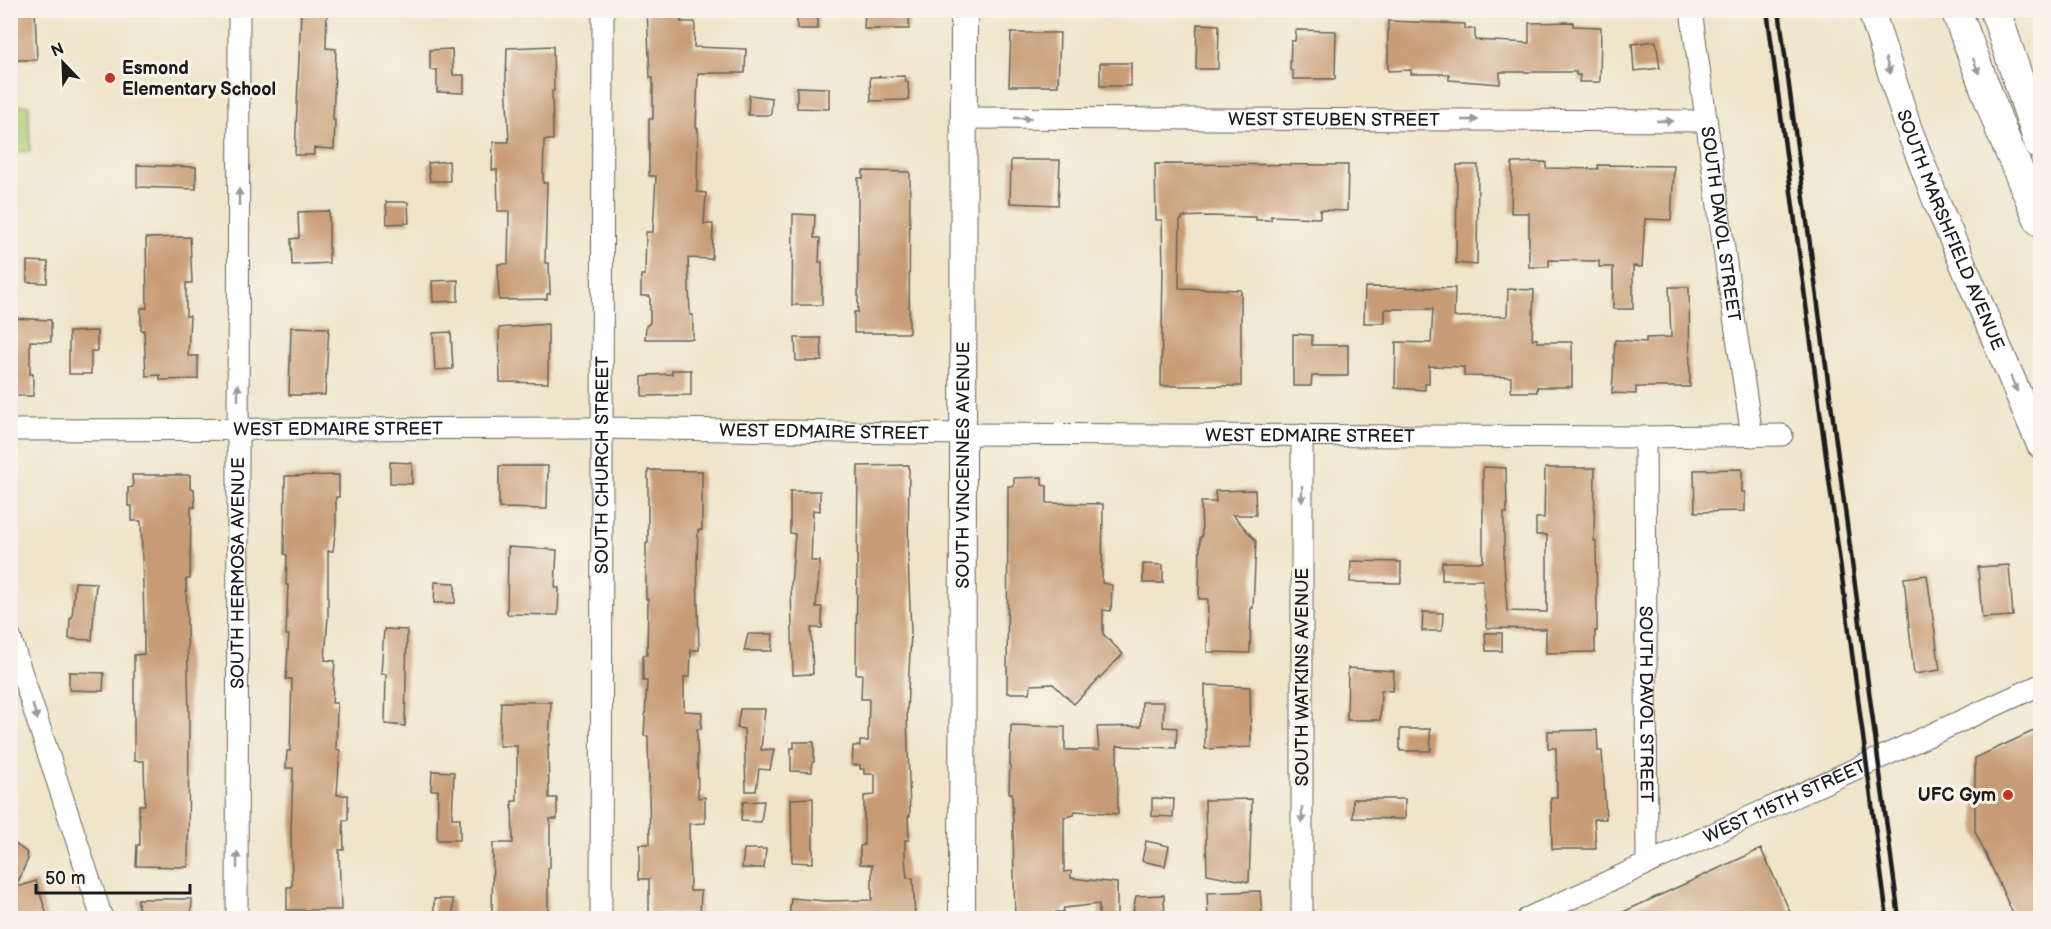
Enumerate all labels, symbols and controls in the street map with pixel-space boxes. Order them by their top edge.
north arrow [33,33,93,93]
text: N [48,39,67,62]
one-way arrow [1884,57,1894,75]
one-way arrow [1971,57,1981,75]
place label: Esmond Elementary School [122,58,276,100]
marker: Esmond Elementary School [103,71,117,85]
street label: SOUTH MARSHFIELD AVENUE [1893,107,2009,353]
street label: WEST STEUBEN STREET [1228,109,1440,130]
one-way arrow [1013,113,1032,123]
one-way arrow [1460,115,1479,125]
one-way arrow [1655,116,1674,126]
street label: SOUTH DAVOL STREET [1697,125,1745,323]
one-way arrow [234,188,244,207]
street label: SOUTH VINCENNES AVENUE [952,341,974,588]
street label: SOUTH CHURCH STREET [591,356,613,574]
one-way arrow [2009,376,2019,394]
one-way arrow [233,383,243,402]
street label: WEST EDMAIRE STREET [233,418,443,440]
street label: WEST EDMAIRE STREET [719,419,929,444]
street label: WEST EDMAIRE STREET [1205,425,1415,446]
street label: SOUTH HERMOSA AVENUE [227,457,249,689]
one-way arrow [1297,484,1307,503]
street label: SOUTH WATKINS AVENUE [1292,568,1313,786]
street label: SOUTH DAVOL STREET [1635,606,1657,803]
one-way arrow [31,703,41,721]
street label: WEST 115TH STREET [1700,755,1869,847]
place label: UFC Gym [1918,785,1996,806]
marker: UFC Gym [2001,788,2015,802]
one-way arrow [1297,805,1307,824]
one-way arrow [232,851,242,870]
scale bar [36,857,190,895]
text: 50 m [45,868,86,889]

